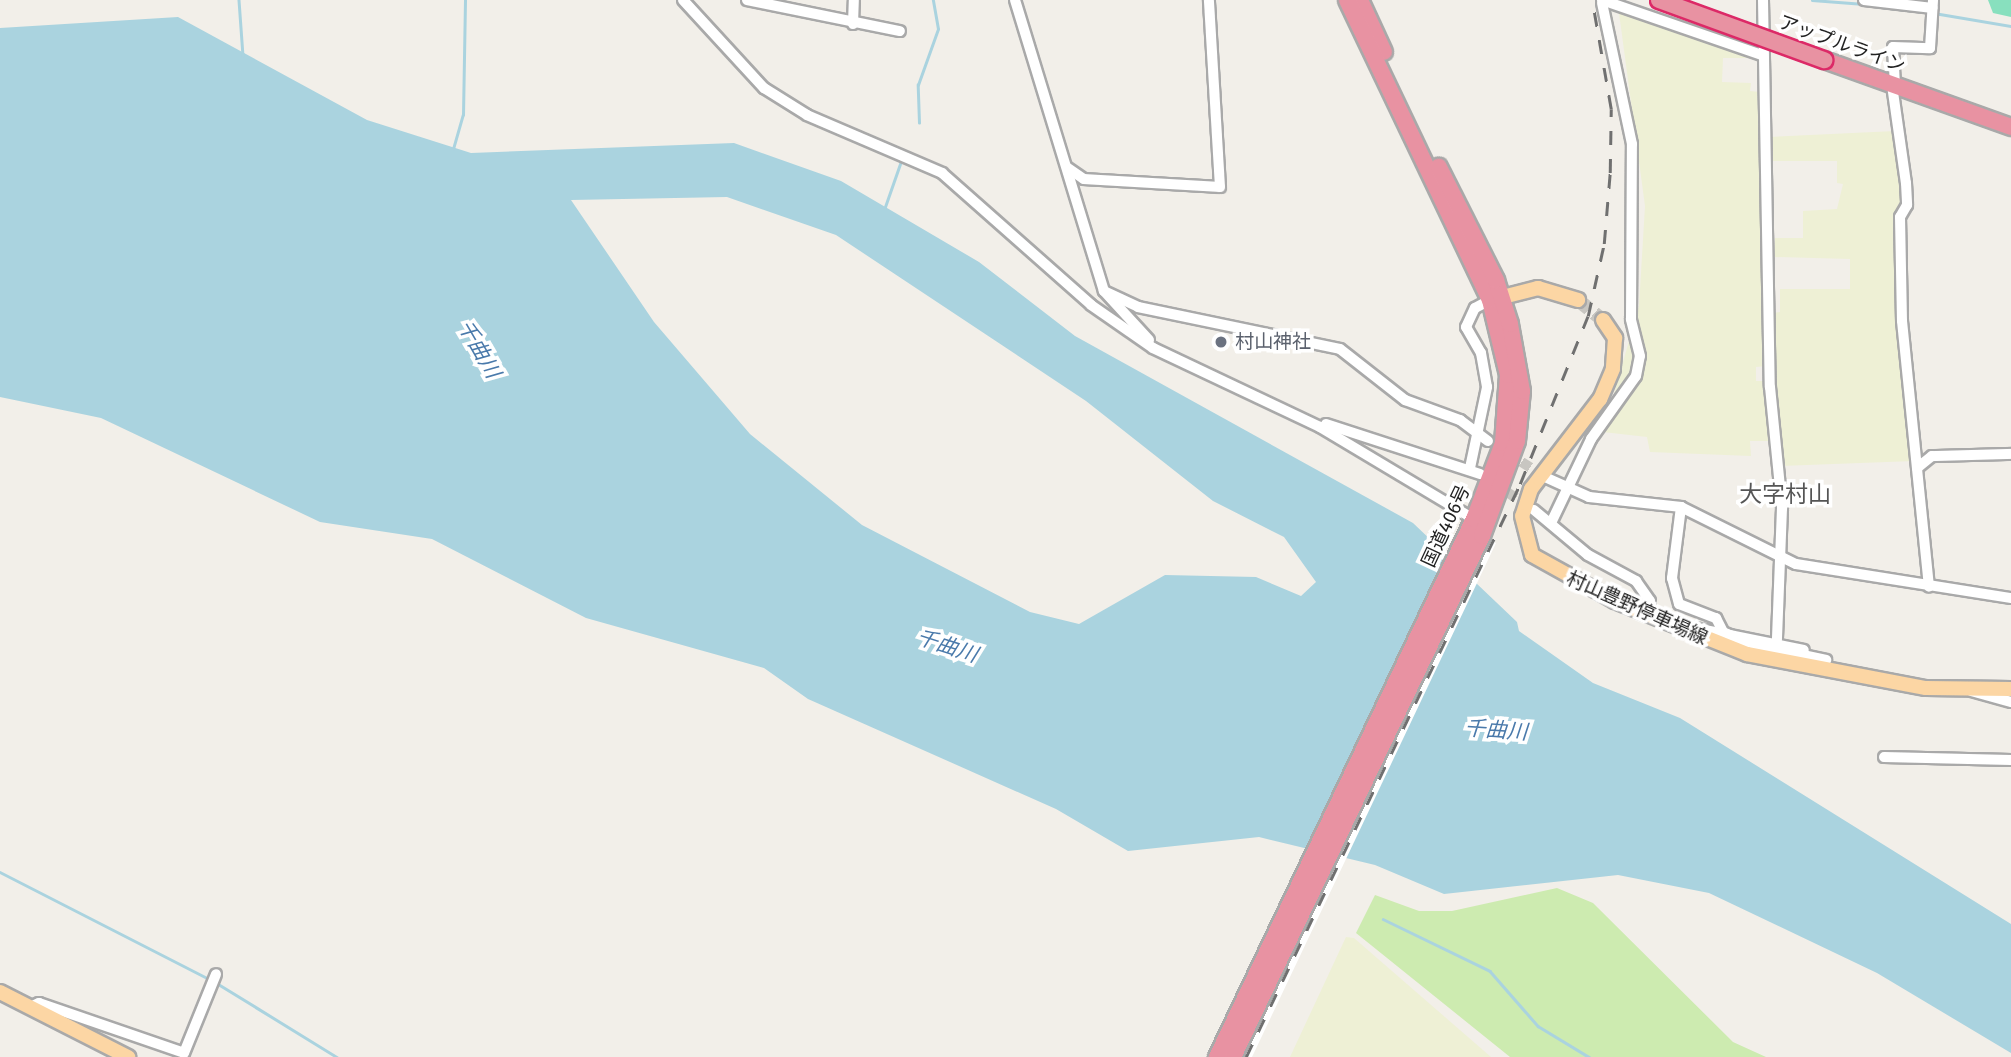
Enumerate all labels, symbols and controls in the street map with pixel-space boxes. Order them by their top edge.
street label: アップルライン [1776,11,1908,77]
water label: 千曲川 [452,315,506,383]
place label: 村山神社 [1235,331,1311,353]
marker: 村山神社 [1213,334,1229,350]
district label: 大字村山 [1739,480,1831,508]
street label: 国道406号 [1417,481,1475,571]
street label: 村山豊野停車場線 [1563,567,1711,649]
water label: 千曲川 [913,624,981,668]
water label: 千曲川 [1464,715,1528,745]

